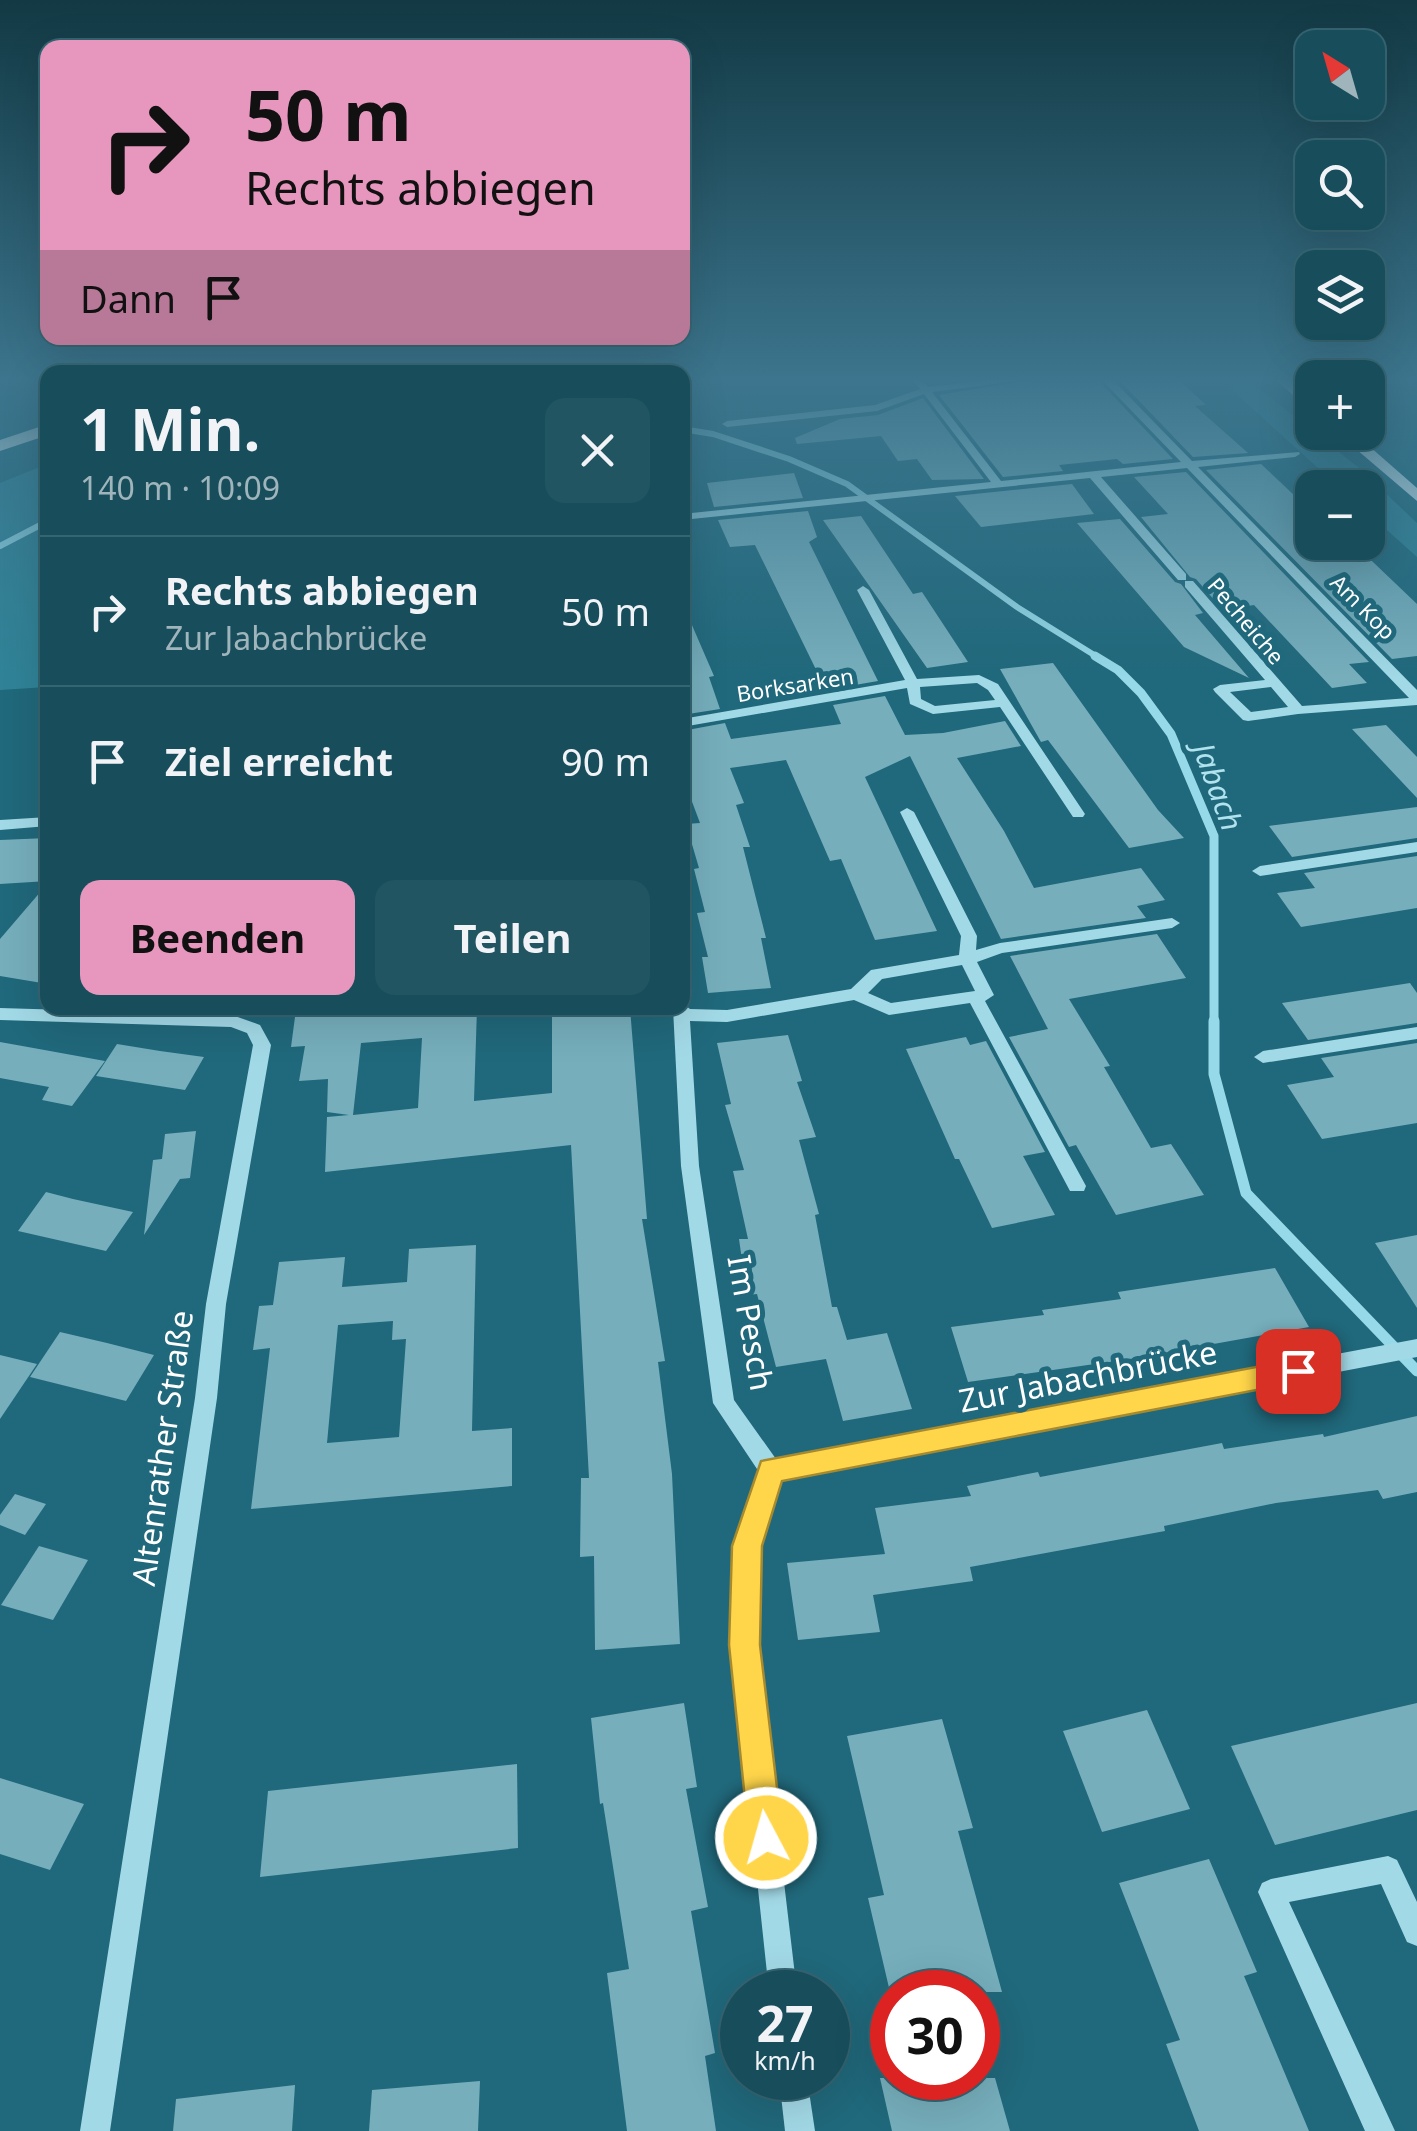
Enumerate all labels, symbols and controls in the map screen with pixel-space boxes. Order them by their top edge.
north arrow [1295,30,1385,120]
map controls [1295,30,1385,560]
text: 50 m [245,66,412,162]
icon: right [80,80,210,210]
button: search [1295,140,1385,230]
text: Rechts abbiegen [245,157,596,218]
button: layers [1295,250,1385,340]
icon: arrive [196,270,251,325]
text: Dann [80,272,176,324]
button: + [1295,360,1385,450]
text: 1 Min. [80,387,260,469]
button: close [545,398,650,503]
text: 140 m · 10:09 [80,466,280,509]
button: − [1295,470,1385,560]
text: Rechts abbiegen [165,564,479,616]
street label: Am Kop [1325,567,1403,645]
street label: Pecheiche [1202,571,1292,670]
icon: right [80,584,135,639]
text: 50 m [561,585,650,637]
text: Zur Jabachbrücke [165,616,427,659]
street label: Borksarken [734,660,856,708]
water label: Jabach [1182,732,1253,836]
icon: arrive [80,734,135,789]
text: Ziel erreicht [165,735,393,787]
text: 90 m [561,735,650,787]
button: Beenden [80,880,355,995]
button: Teilen [375,880,650,995]
street label: Im Pesch [718,1252,785,1394]
street label: Altenrather Straße [121,1307,202,1588]
street label: Zur Jabachbrücke [955,1329,1221,1422]
pin [1256,1329,1341,1414]
icon: arrive [1271,1344,1326,1399]
position arrow [714,1786,818,1890]
speed limit sign: 30 [870,1970,1000,2100]
text: 27 [756,1989,814,2057]
text: km/h [754,2043,816,2077]

